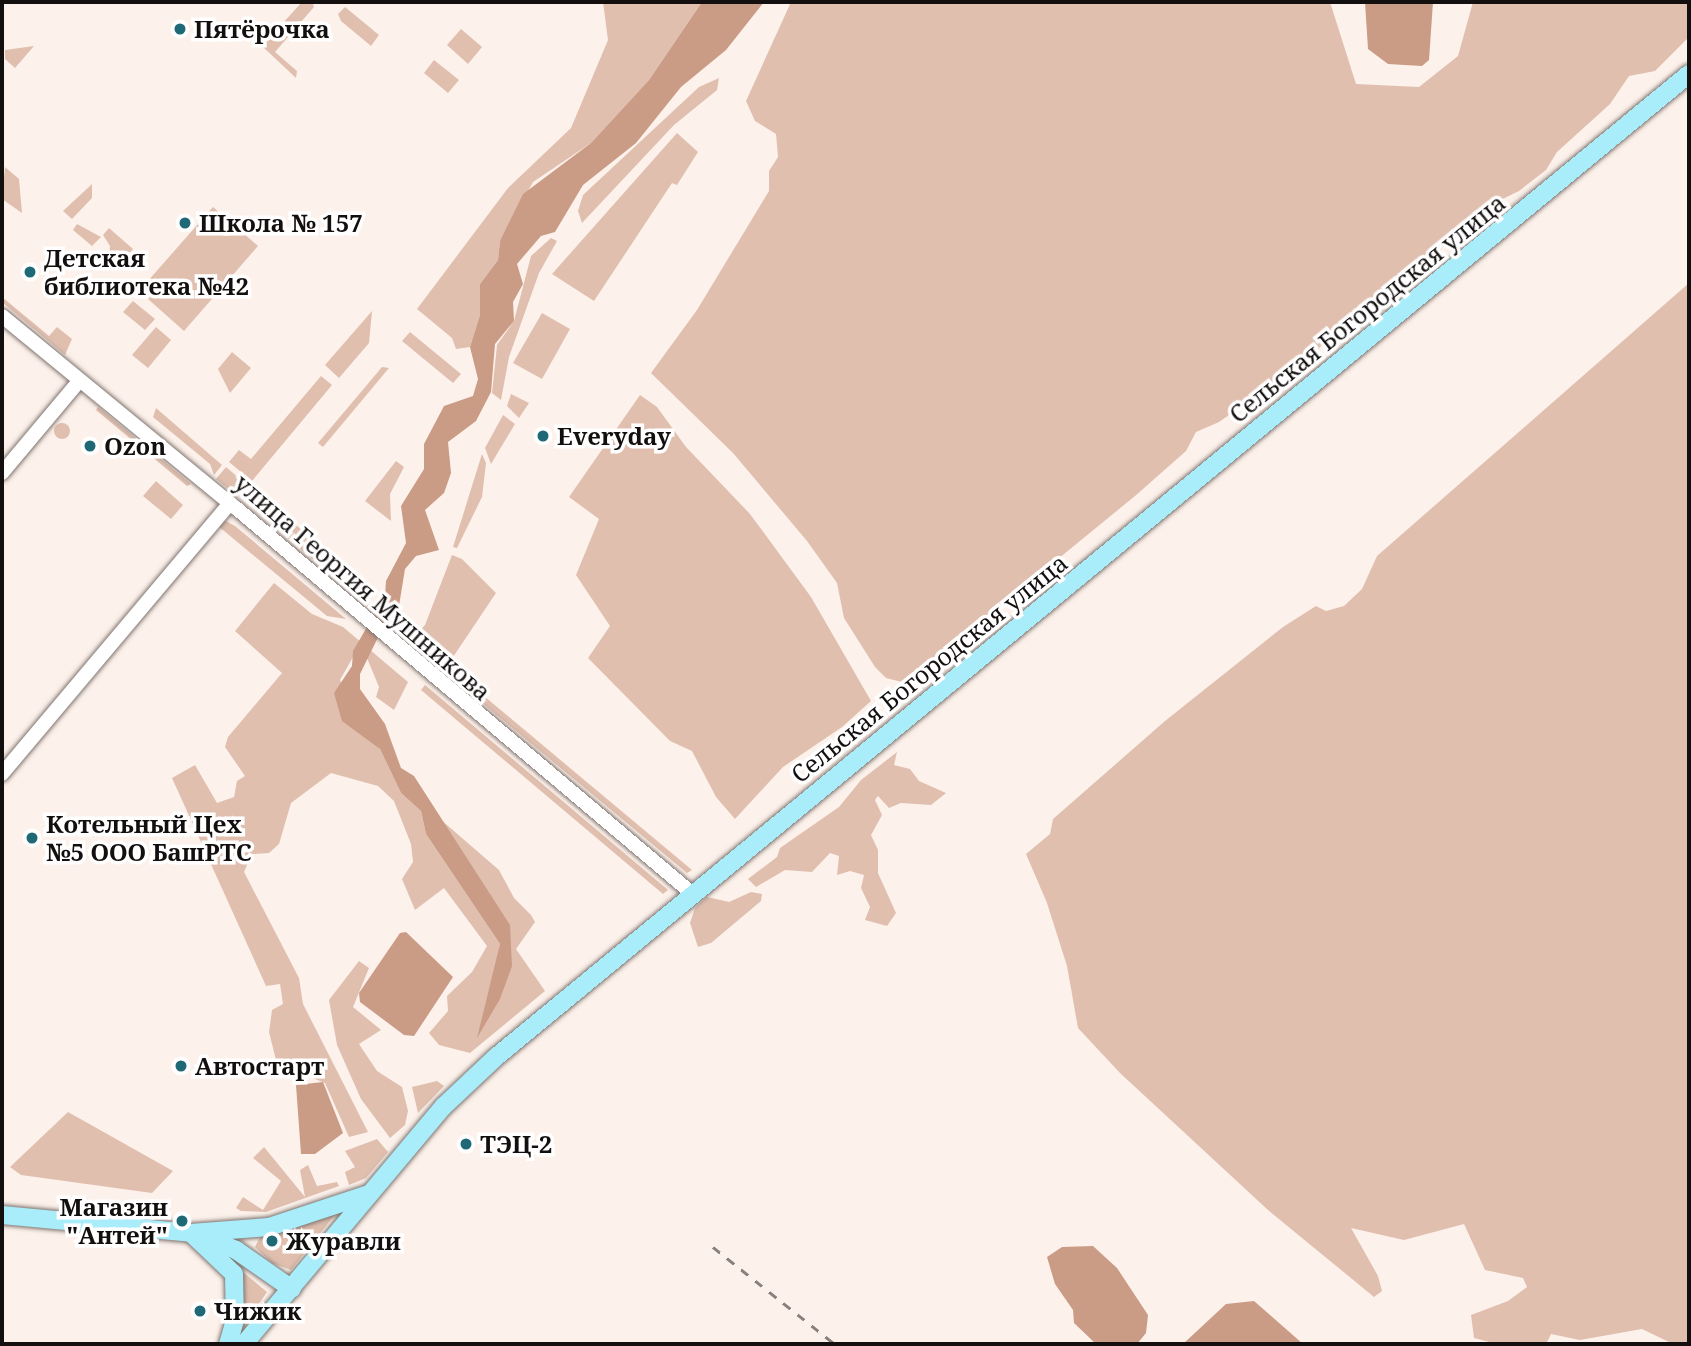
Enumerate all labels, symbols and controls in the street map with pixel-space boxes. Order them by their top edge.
place label: Пятёрочка [194,15,330,43]
marker: Пятёрочка [172,21,188,37]
street label: Сельская Богородская улица [1223,188,1511,428]
place label: Школа № 157 [199,209,363,237]
marker: Школа № 157 [177,215,193,231]
place label: Детская библиотека №42 [44,244,249,300]
marker: Детская библиотека №42 [22,264,38,280]
place label: Everyday [557,422,671,450]
marker: Everyday [535,428,551,444]
place label: Ozon [104,432,166,460]
marker: Ozon [82,438,98,454]
street label: улица Георгия Мушникова [229,468,497,706]
street label: Сельская Богородская улица [785,548,1073,788]
place label: Котельный Цех №5 ООО БашРТС [46,810,252,866]
marker: Котельный Цех №5 ООО БашРТС [24,830,40,846]
place label: Автостарт [195,1052,324,1080]
marker: Автостарт [173,1058,189,1074]
place label: ТЭЦ-2 [480,1130,552,1158]
marker: ТЭЦ-2 [458,1136,474,1152]
place label: Магазин "Антей" [60,1193,168,1249]
marker: Магазин "Антей" [174,1213,190,1229]
place label: Журавли [286,1227,401,1255]
marker: Журавли [264,1233,280,1249]
place label: Чижик [214,1297,302,1325]
marker: Чижик [192,1303,208,1319]

